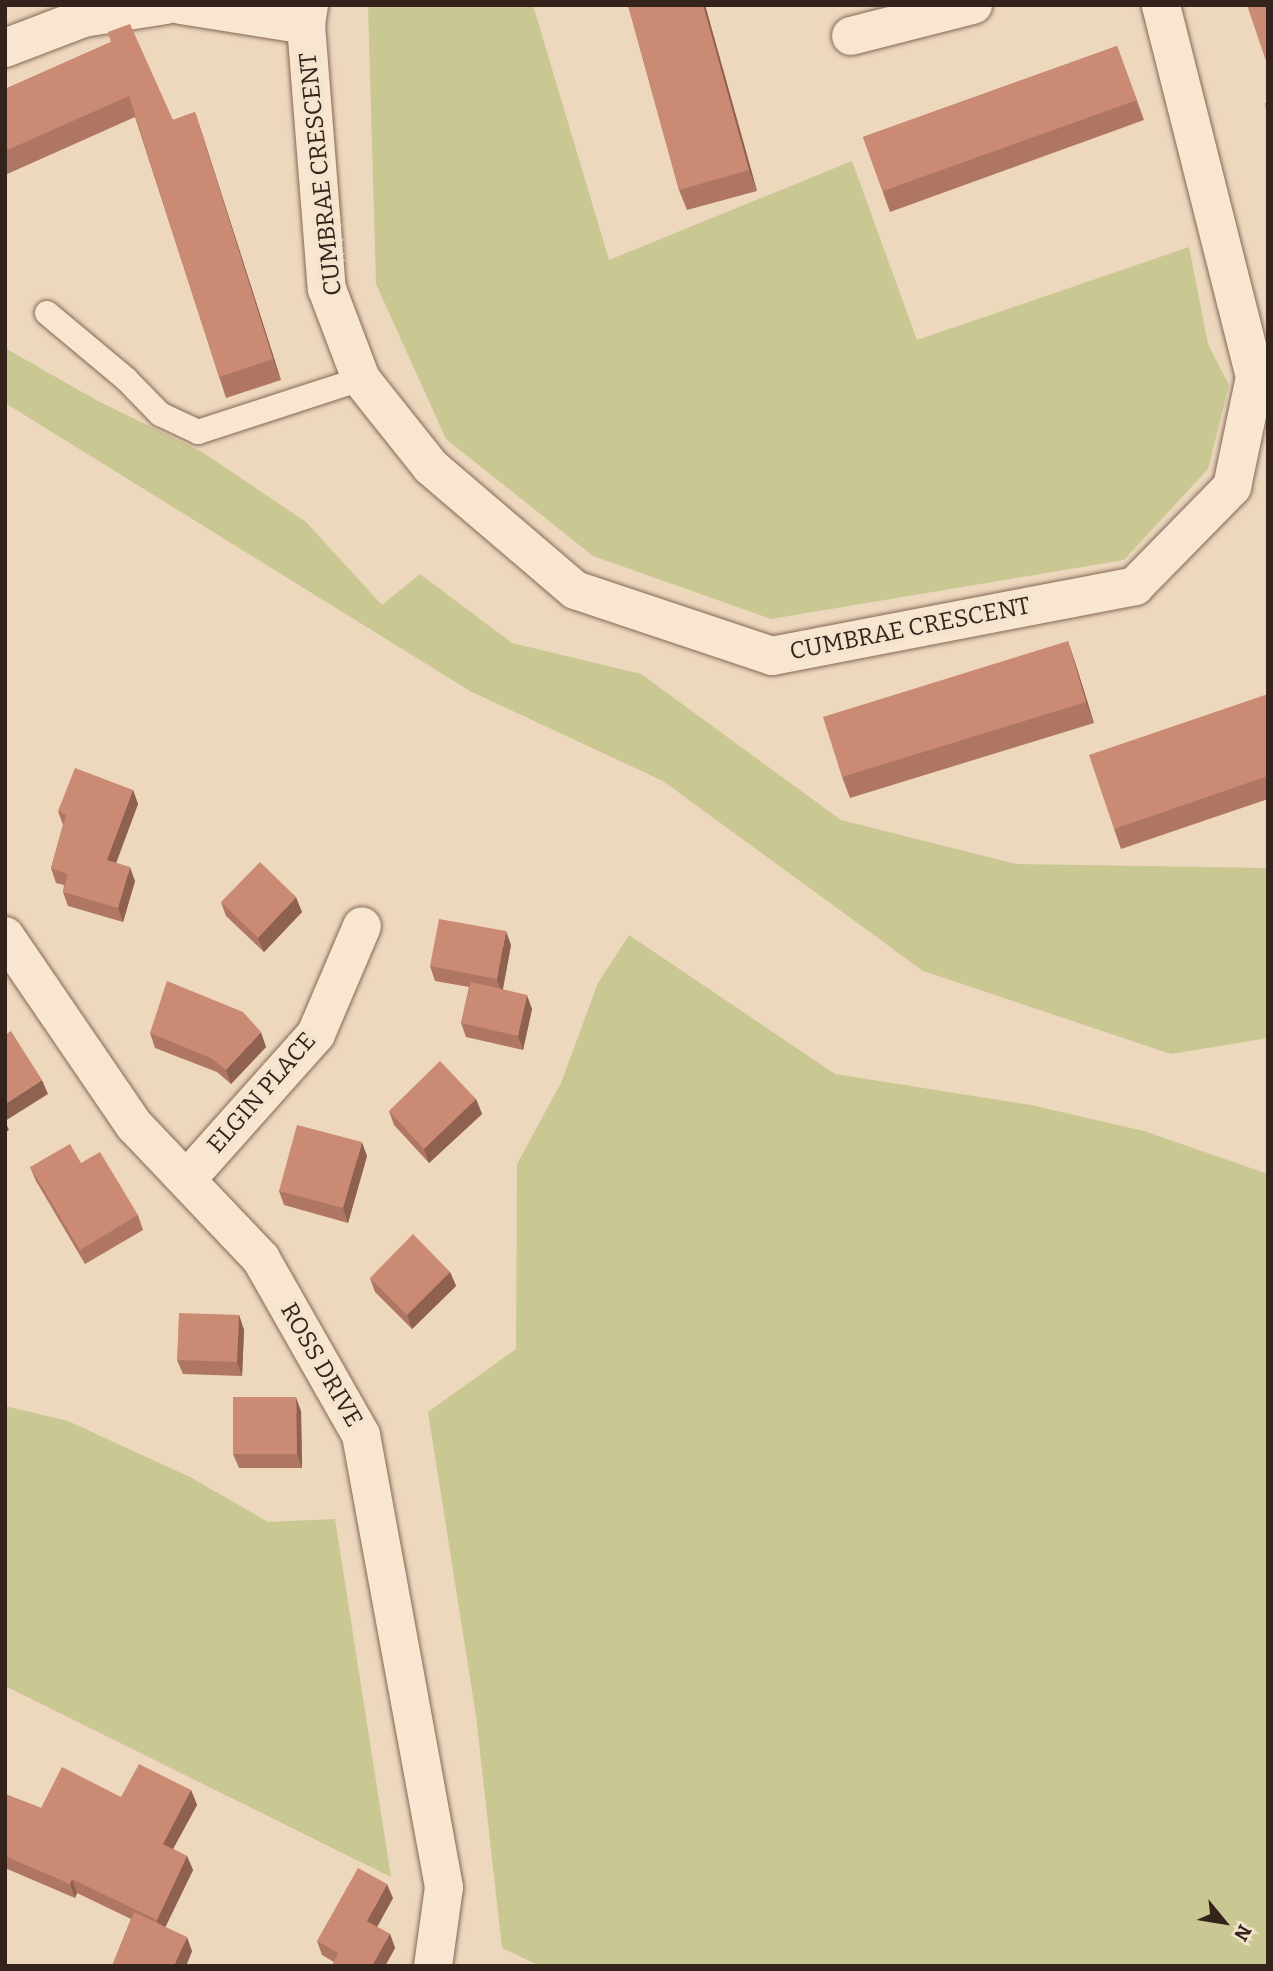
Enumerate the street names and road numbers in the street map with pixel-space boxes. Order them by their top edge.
street label: CUMBRAE CRESCENT [294,51,348,297]
street label: CUMBRAE CRESCENT [787,592,1033,666]
street label: ELGIN PLACE [202,1027,322,1159]
street label: ROSS DRIVE [274,1298,368,1432]

